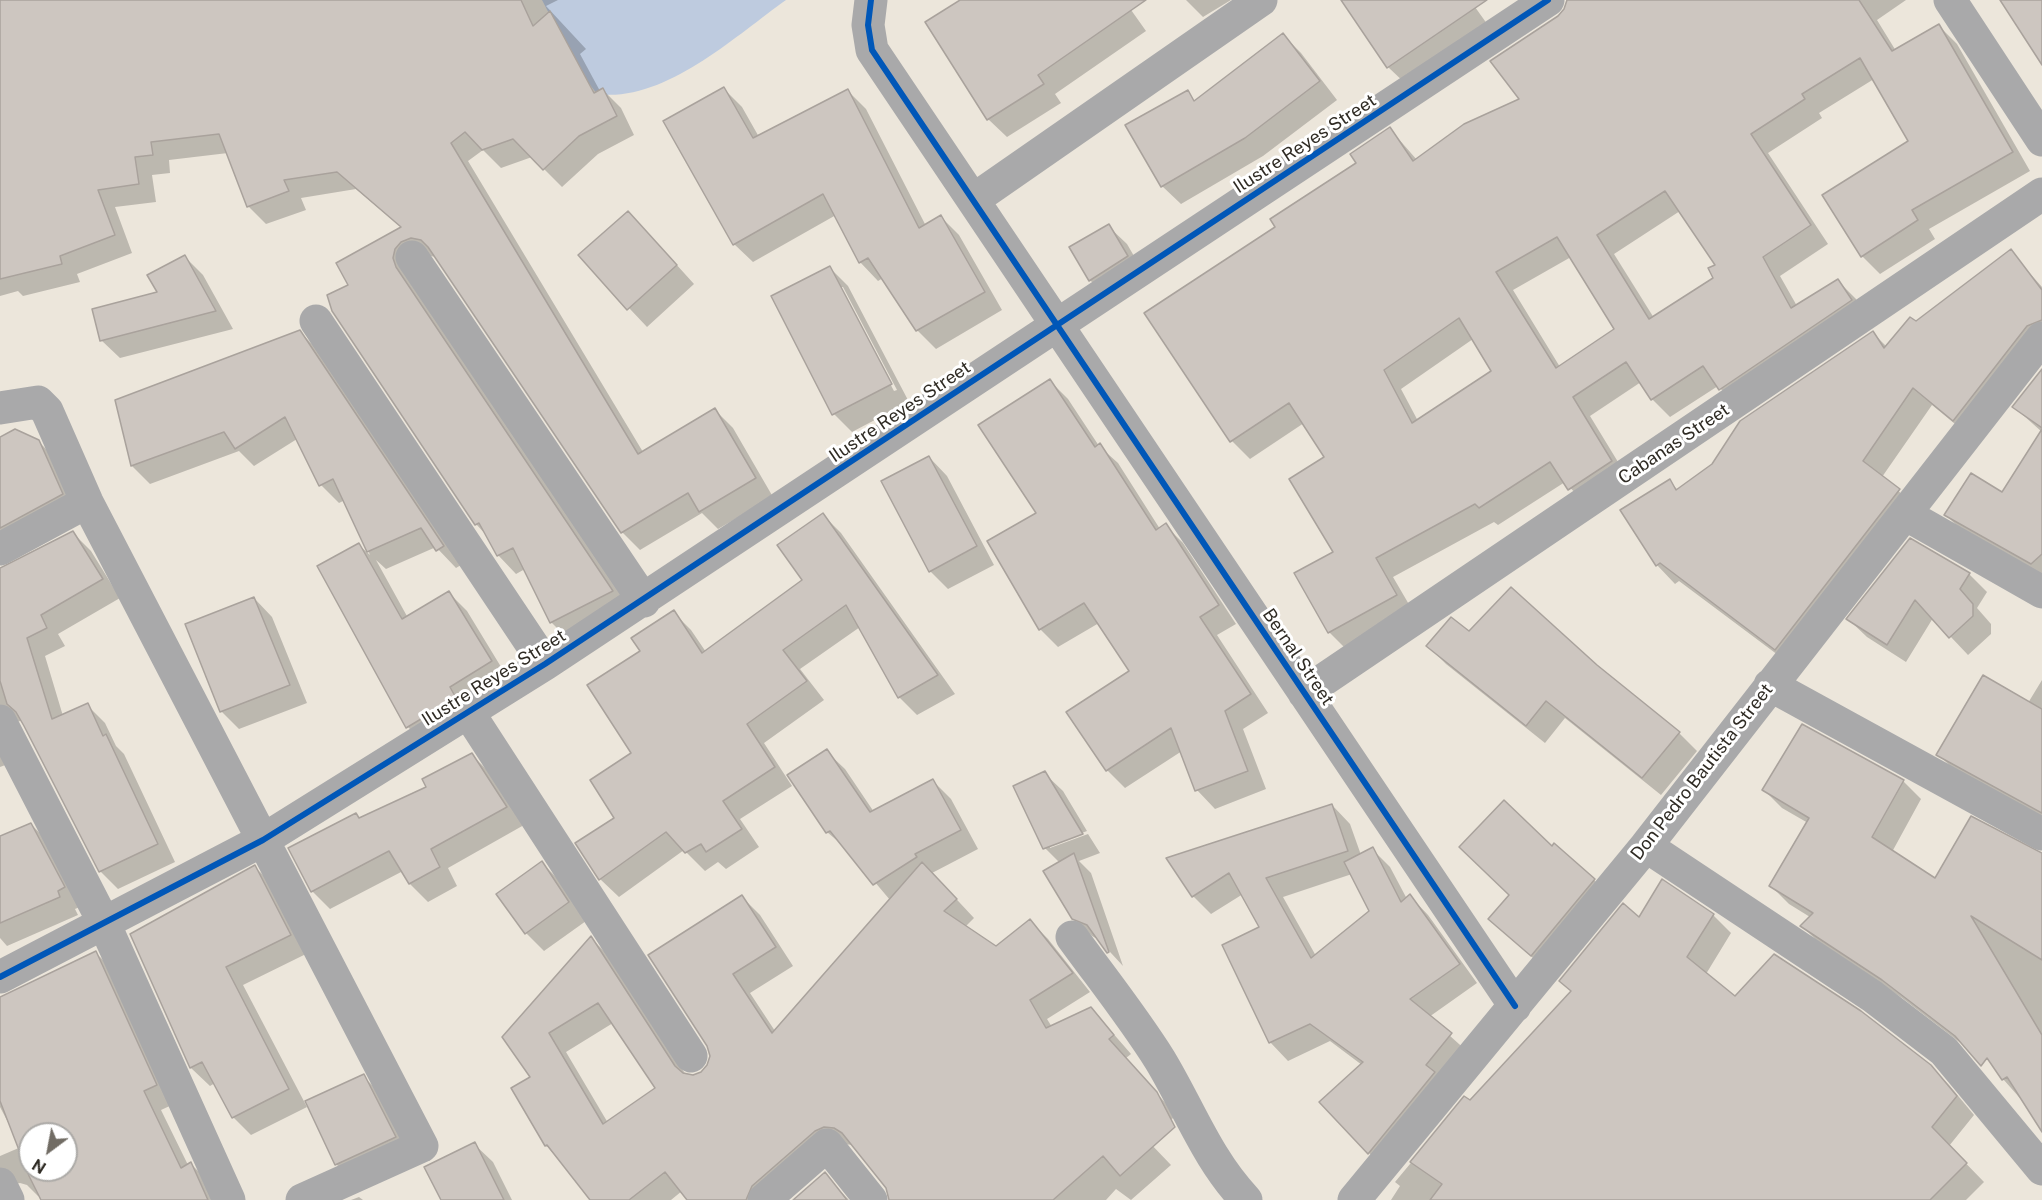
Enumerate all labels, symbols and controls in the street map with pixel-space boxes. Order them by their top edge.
street label: Ilustre Reyes Street [1230,90,1380,198]
street label: Ilustre Reyes Street [825,357,975,467]
street label: Cabanas Street [1614,399,1734,489]
street label: Bernal Street [1258,605,1338,709]
street label: Ilustre Reyes Street [418,625,570,731]
street label: Don Pedro Bautista Street [1626,679,1778,865]
north arrow [18,1122,78,1182]
text: N [29,1155,50,1177]

